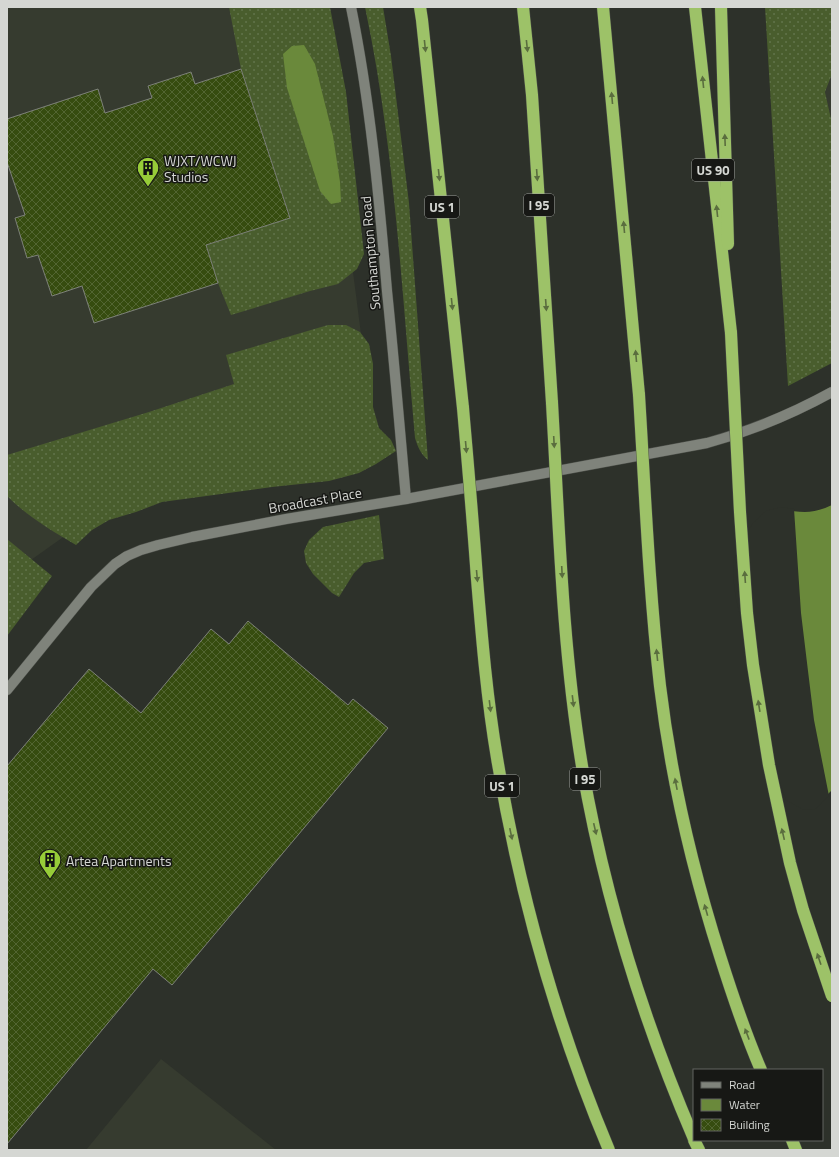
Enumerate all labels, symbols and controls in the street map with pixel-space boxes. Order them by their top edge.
one-way arrow [422,40,428,52]
one-way arrow [524,40,530,52]
one-way arrow [700,75,706,88]
one-way arrow [609,91,615,104]
one-way arrow [722,133,728,146]
place label: WJXT/WCWJ Studios [164,150,237,187]
building icon: WJXT/WCWJ Studios [135,155,161,188]
road number: US 90 [692,159,734,181]
one-way arrow [435,169,442,181]
one-way arrow [534,169,541,181]
road number: I 95 [524,194,554,216]
street label: Southampton Road [355,195,385,311]
road number: US 1 [425,196,459,218]
one-way arrow [714,205,720,217]
one-way arrow [620,221,627,233]
one-way arrow [449,298,455,310]
one-way arrow [542,299,549,311]
one-way arrow [632,350,639,362]
one-way arrow [551,436,558,448]
one-way arrow [463,441,470,453]
street label: Broadcast Place [267,481,363,519]
one-way arrow [559,566,565,579]
one-way arrow [474,570,481,582]
one-way arrow [741,571,748,583]
one-way arrow [654,649,660,661]
one-way arrow [570,695,576,707]
one-way arrow [487,700,493,712]
one-way arrow [756,700,762,713]
road number: I 95 [570,768,600,790]
road number: US 1 [485,775,519,797]
one-way arrow [672,778,678,790]
one-way arrow [592,823,598,835]
one-way arrow [509,828,515,840]
one-way arrow [780,828,786,840]
building icon: Artea Apartments [37,847,63,880]
place label: Artea Apartments [66,850,171,871]
one-way arrow [703,904,709,916]
one-way arrow [816,953,822,965]
one-way arrow [743,1027,749,1039]
legend [693,1069,823,1141]
text: Road [729,1075,755,1094]
text: Water [729,1095,760,1114]
text: Building [729,1115,770,1134]

